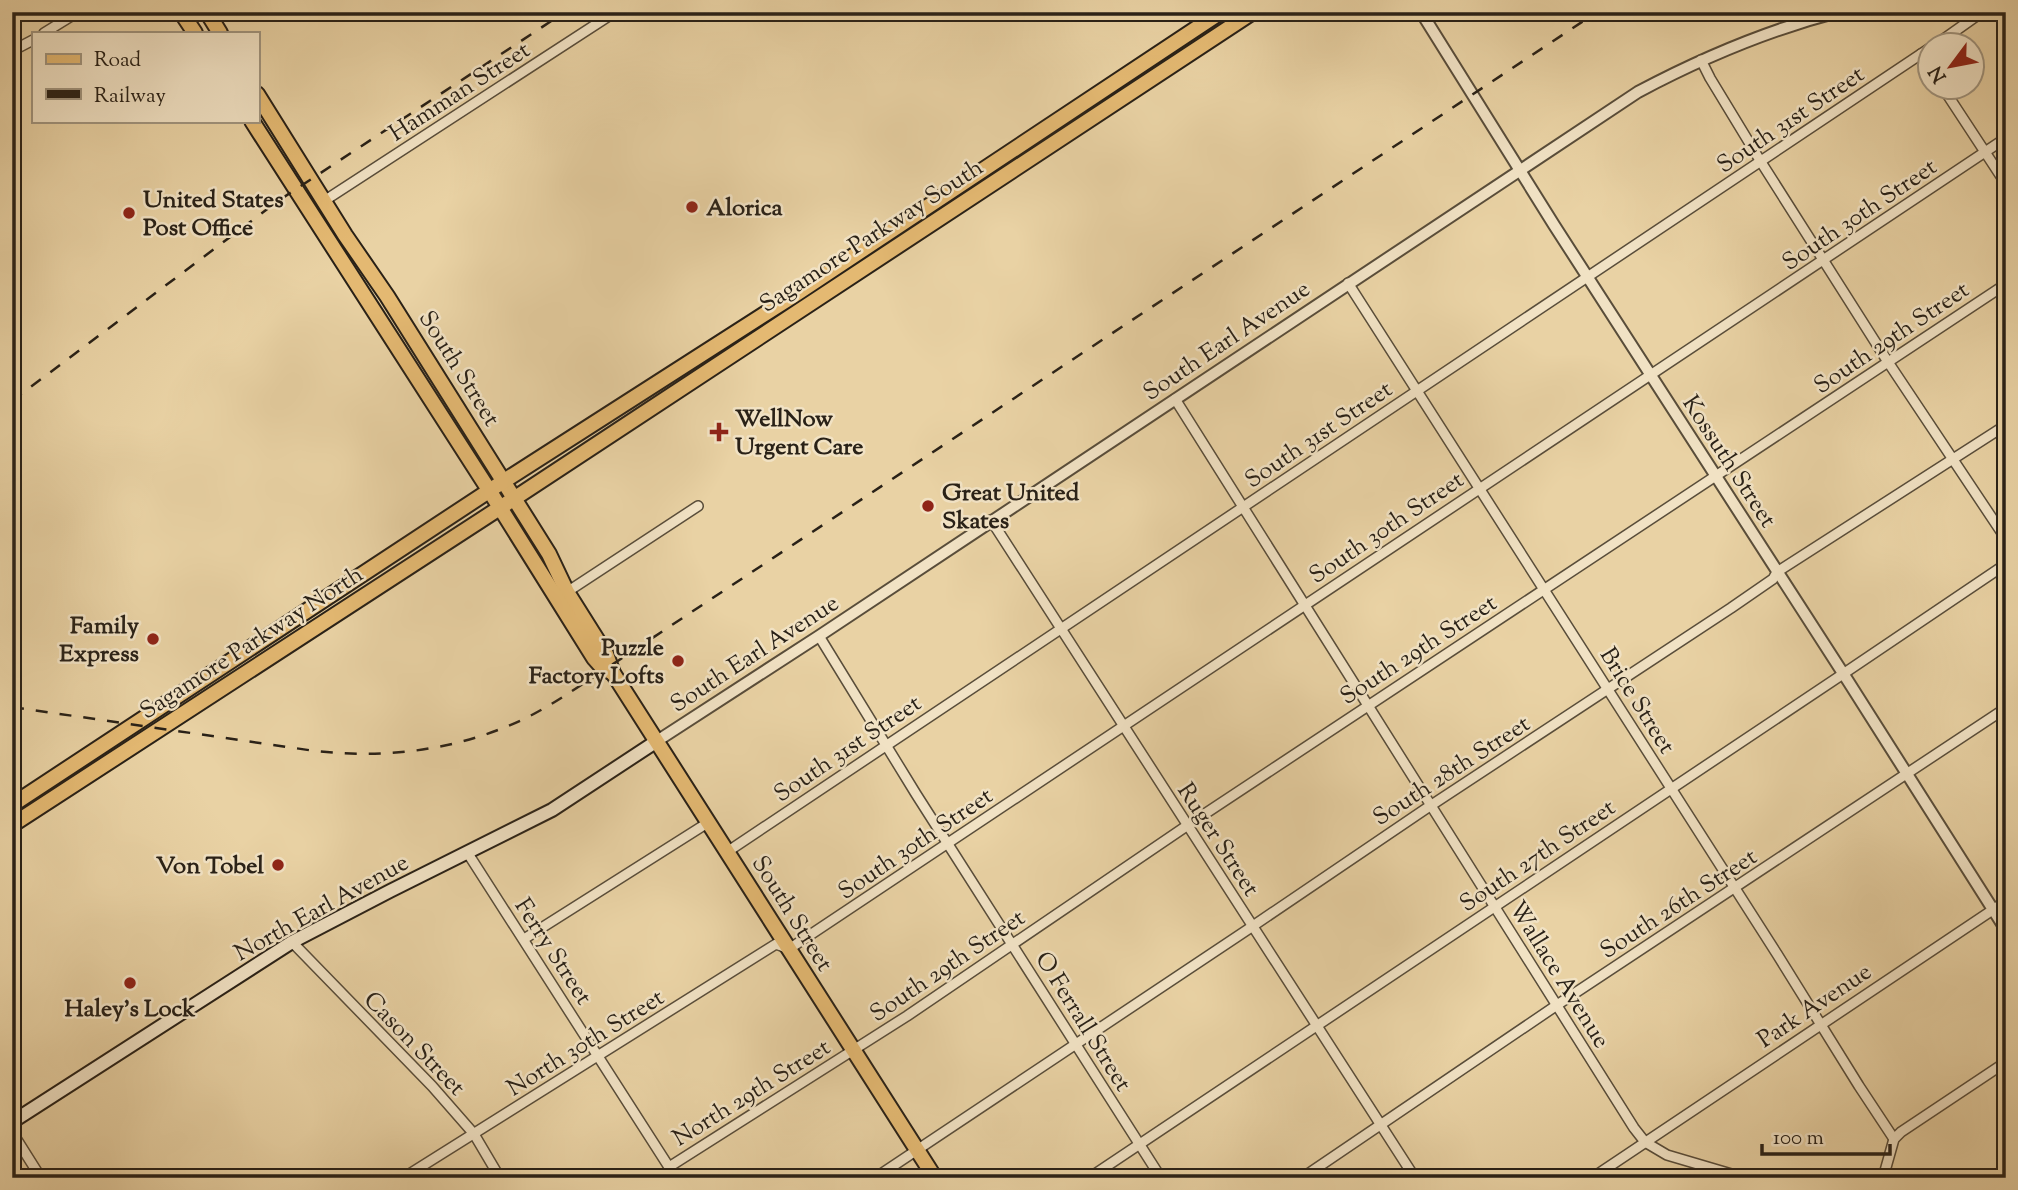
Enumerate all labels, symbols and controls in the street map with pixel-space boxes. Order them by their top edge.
legend [32,32,259,122]
north arrow [1916,32,1986,102]
street label: Hamman Street [383,34,537,151]
text: Road [94,46,141,76]
street label: South 31st Street [1711,59,1872,183]
text: N [1923,60,1954,87]
text: Railway [94,82,166,112]
street label: Sagamore Parkway South [754,151,991,322]
street label: South 30th Street [1776,151,1944,280]
place label: United States Post Office [143,184,284,246]
place label: Alorica [706,192,784,226]
marker: Alorica [684,199,700,215]
marker: United States Post Office [121,205,137,221]
street label: South Earl Avenue [1137,273,1317,410]
street label: South 29th Street [1808,274,1977,403]
street label: South Street [409,305,507,433]
street label: South 31st Street [1239,374,1400,498]
street label: Kossuth Street [1673,389,1784,535]
place label: WellNow Urgent Care [735,403,864,465]
marker: WellNow Urgent Care [709,422,729,442]
street label: South 30th Street [1303,464,1471,593]
place label: Great United Skates [942,477,1080,539]
marker: Great United Skates [920,498,936,514]
street label: Sagamore Parkway North [134,559,370,729]
street label: South Earl Avenue [664,587,846,722]
street label: South 29th Street [1334,587,1504,714]
place label: Family Express [59,610,139,672]
marker: Family Express [145,631,161,647]
place label: Puzzle Factory Lofts [529,632,664,694]
street label: Brice Street [1590,641,1682,761]
marker: Puzzle Factory Lofts [670,653,686,669]
street label: South 31st Street [768,688,929,812]
street label: South 28th Street [1367,708,1537,835]
street label: Ruger Street [1168,777,1267,904]
street label: South 30th Street [832,780,1000,909]
street label: South 27th Street [1453,792,1623,921]
street label: South 26th Street [1594,841,1764,968]
street label: North Earl Avenue [229,847,415,971]
place label: Von Tobel [156,850,264,884]
street label: South Street [742,850,840,978]
marker: Von Tobel [270,857,286,873]
street label: Ferry Street [505,892,600,1012]
street label: Wallace Avenue [1499,895,1617,1055]
street label: South 29th Street [864,902,1033,1031]
street label: O Ferrall Street [1026,946,1139,1099]
street label: Park Avenue [1751,956,1879,1057]
marker: Haley's Lock [122,975,138,991]
street label: North 30th Street [501,982,671,1106]
street label: Cason Street [355,984,472,1104]
place label: Haley's Lock [65,993,196,1027]
street label: North 29th Street [667,1031,838,1156]
scale bar [1762,1113,1890,1157]
text: 100 m [1773,1124,1824,1154]

